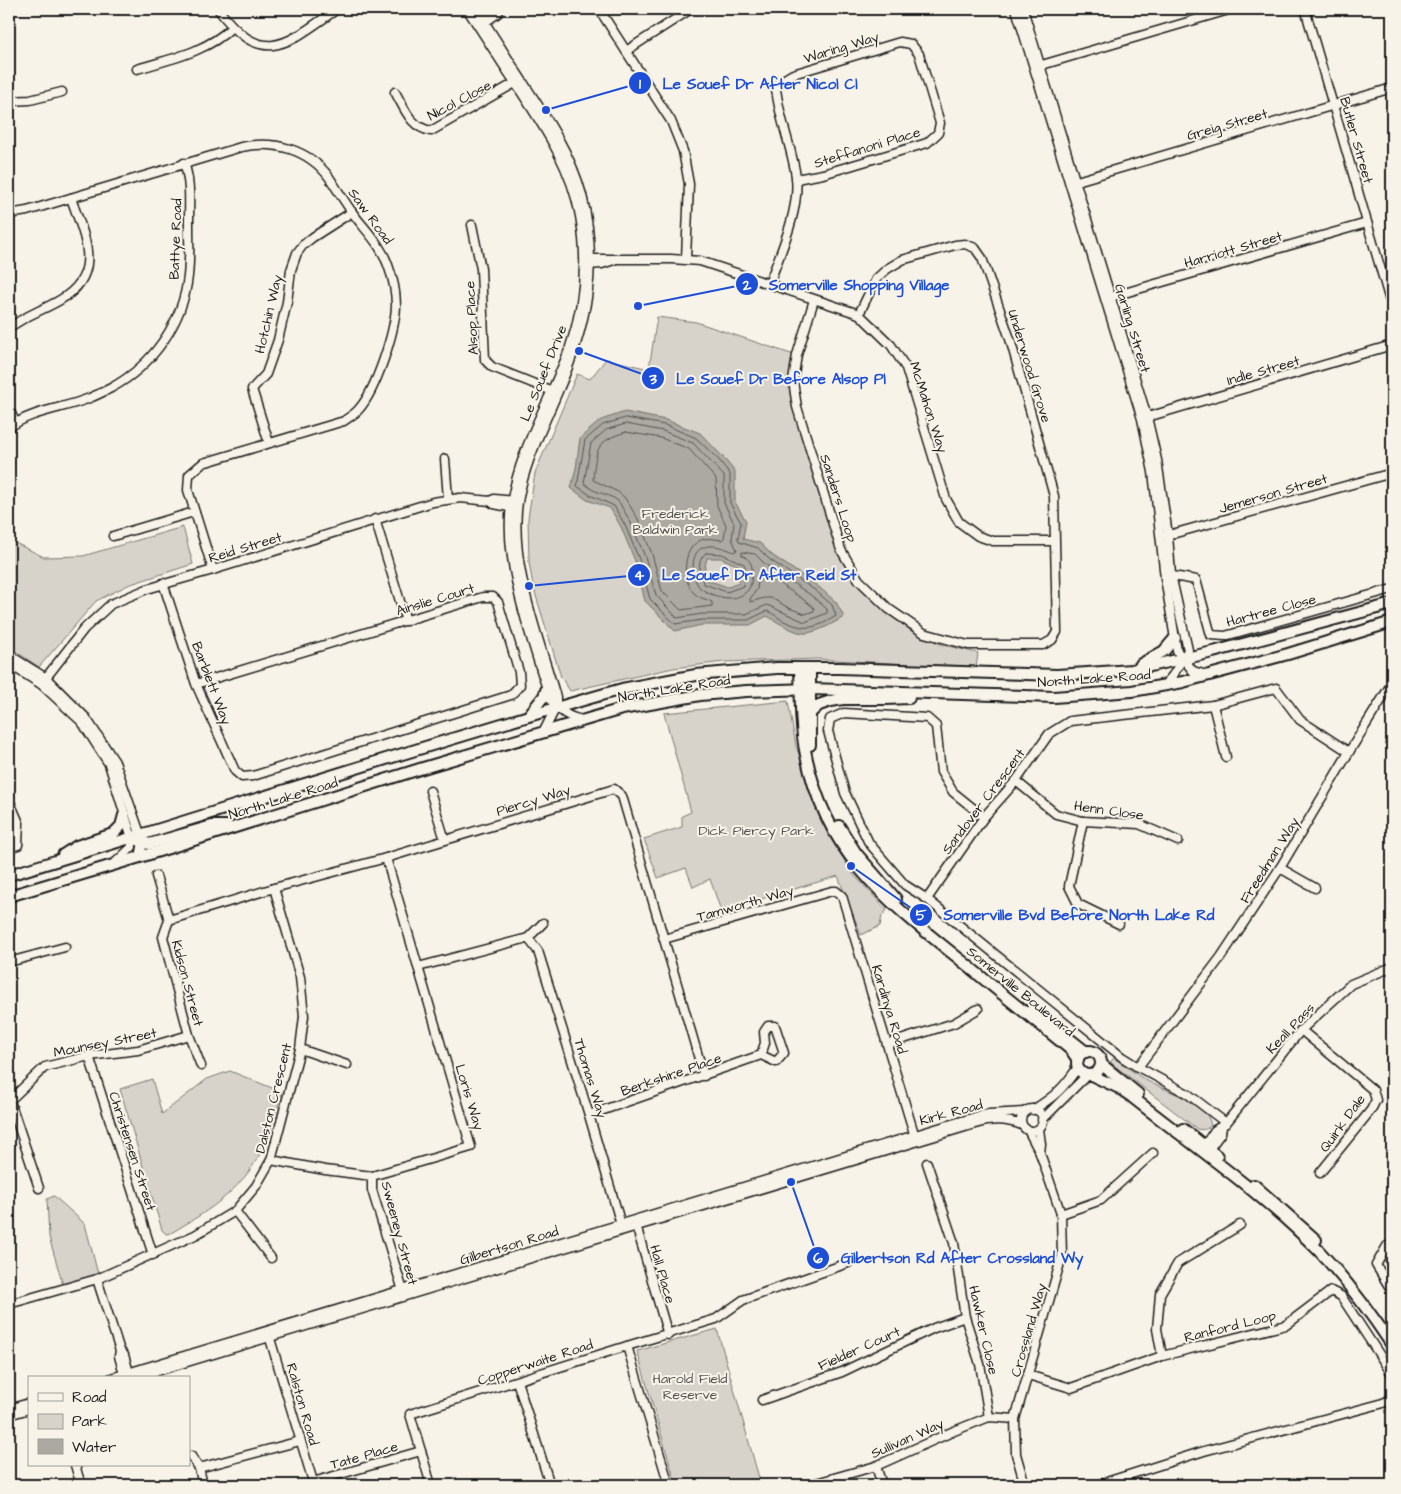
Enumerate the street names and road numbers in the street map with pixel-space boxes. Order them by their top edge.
street label: Waring Way [801,27,882,69]
street label: Nicol Close [424,75,495,126]
street label: Butler Street [1334,95,1378,186]
street label: Greig Street [1185,104,1270,146]
street label: Steffanoni Place [812,122,923,174]
street label: Saw Road [343,184,397,249]
street label: Battye Road [165,198,187,280]
street label: Harriott Street [1182,226,1285,274]
street label: Hotchin Way [250,272,288,356]
street label: Alsop Place [460,280,484,355]
street label: Garling Street [1109,281,1155,375]
street label: Underwood Grove [1002,307,1056,426]
street label: Le Souef Drive [516,322,572,424]
street label: Indle Street [1225,351,1302,391]
street label: McMahon Way [904,359,952,456]
street label: Sanders Loop [814,452,862,545]
street label: Jemerson Street [1217,469,1330,519]
street label: Reid Street [206,527,285,569]
street label: Ainslie Court [394,578,477,621]
street label: Hartree Close [1224,589,1319,633]
street label: Barblett Way [186,639,236,728]
street label: North Lake Road [1037,665,1151,693]
street label: North Lake Road [617,670,732,708]
street label: Sandover Crescent [937,744,1030,859]
street label: North Lake Road [226,773,340,825]
street label: Piercy Way [494,780,573,822]
street label: Henn Close [1073,796,1145,826]
street label: Freedman Way [1235,813,1305,908]
street label: Tamworth Way [695,881,796,927]
street label: Kidson Street [166,938,208,1029]
street label: Somerville Boulevard [962,942,1079,1042]
street label: Kardinya Road [866,962,912,1056]
street label: Keall Pass [1262,999,1320,1059]
street label: Mounsey Street [52,1023,159,1063]
street label: Thomas Way [568,1036,612,1121]
street label: Dalston Crescent [251,1041,297,1155]
street label: Berkshire Place [618,1048,725,1102]
street label: Loris Way [450,1062,489,1133]
street label: Christensen Street [103,1089,161,1214]
street label: Quirk Dale [1315,1090,1371,1157]
street label: Kirk Road [917,1095,985,1131]
street label: Sweeney Street [376,1179,423,1288]
street label: Gilbertson Road [457,1221,561,1271]
street label: Hall Place [644,1243,680,1306]
street label: Crossland Way [1006,1281,1052,1379]
street label: Hawker Close [963,1284,1003,1377]
street label: Ranford Loop [1182,1306,1278,1348]
street label: Fielder Court [815,1322,904,1376]
street label: Copperwaite Road [475,1335,596,1391]
street label: Ralston Road [281,1361,323,1448]
street label: Sullivan Way [868,1414,947,1464]
street label: Tate Place [328,1437,401,1475]

